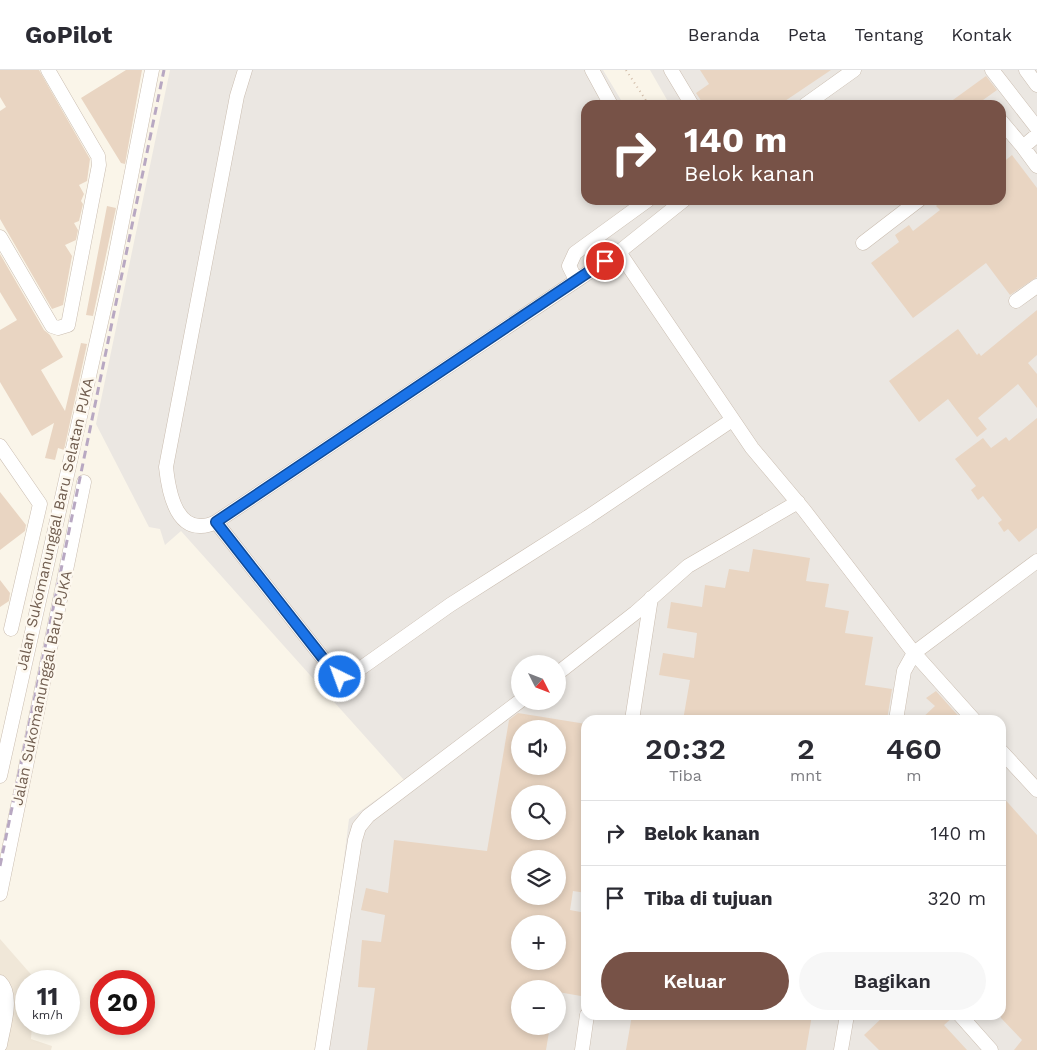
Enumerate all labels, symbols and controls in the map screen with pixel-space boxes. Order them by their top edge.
text: GoPilot [25,21,112,49]
text: Beranda [688,24,760,45]
text: Peta [788,24,826,45]
text: Tentang [854,24,923,45]
text: Kontak [951,24,1012,45]
text: 140 m [684,119,787,161]
icon: right [601,120,666,185]
text: Belok kanan [684,161,815,186]
pin [584,240,626,282]
icon: arrive [591,247,619,275]
street label: Jalan Sukomanunggal Baru Selatan PJKA [12,376,98,672]
street label: Jalan Sukomanunggal Baru PJKA [8,569,76,807]
position arrow [313,650,365,702]
north arrow [511,655,566,710]
map controls [511,655,566,1035]
button: sound [511,720,566,775]
text: 20:32 [645,731,726,766]
text: 2 [797,731,815,766]
text: 460 [886,731,942,766]
text: Tiba [669,766,702,785]
text: mnt [790,766,822,785]
text: m [906,766,922,785]
button: search [511,785,566,840]
icon: right [601,819,629,847]
text: Belok kanan [644,822,760,845]
text: 140 m [931,822,986,845]
button: layers [511,850,566,905]
icon: arrive [601,884,629,912]
text: Tiba di tujuan [644,887,773,910]
text: 320 m [927,887,986,910]
button: + [511,915,566,970]
button: Keluar [601,952,789,1010]
button: Bagikan [799,952,986,1010]
speed limit sign: 20 [90,970,155,1035]
button: − [511,980,566,1035]
text: 11 [37,982,58,1011]
text: km/h [32,1008,63,1022]

